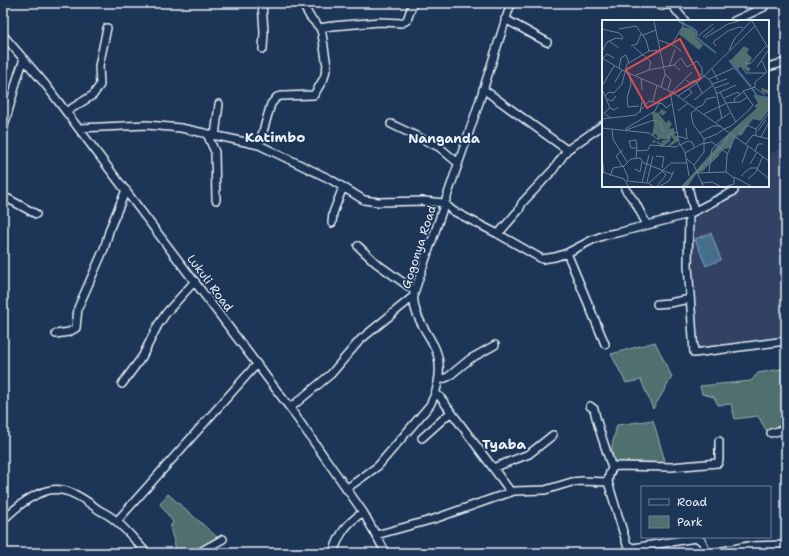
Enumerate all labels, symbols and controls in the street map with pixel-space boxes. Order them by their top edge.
inset map [602,20,769,187]
district label: Katimbo [245,128,305,146]
district label: Nanganda [408,130,480,147]
street label: Gogonya Road [398,203,440,291]
street label: Lukuli Road [183,251,237,315]
district label: Tyaba [482,435,526,453]
legend [641,486,771,538]
text: Road [677,494,708,510]
text: Park [677,514,703,530]

